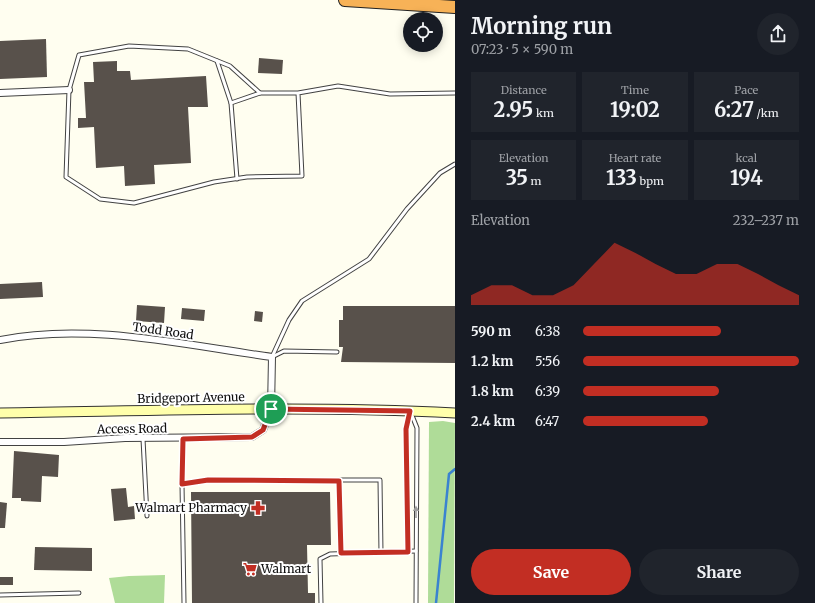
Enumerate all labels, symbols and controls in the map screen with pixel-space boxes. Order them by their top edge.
map controls [403,12,443,52]
button: locate [403,12,443,52]
text: Morning run [471,12,612,40]
button: share [757,13,799,55]
text: 07:23 · 5 × 590 m [471,41,573,58]
text: Distance [501,83,547,97]
text: Time [621,83,649,97]
text: Pace [734,83,758,97]
text: 2.95 [493,97,533,122]
text: 19:02 [610,97,660,122]
text: 6:27 [714,97,754,122]
text: km [533,106,554,120]
text: /km [754,106,779,120]
text: Elevation [499,151,549,165]
text: Heart rate [609,151,661,165]
text: kcal [736,151,757,165]
text: 35 [506,165,528,190]
text: 133 [606,165,637,190]
text: 194 [730,165,763,190]
text: m [528,174,542,188]
text: bpm [637,174,664,188]
text: Elevation [471,212,530,229]
text: 232–237 m [733,212,799,229]
street label: Todd Road [131,319,195,342]
text: 590 m [471,323,511,340]
text: 6:38 [535,323,560,340]
text: 1.2 km [471,353,513,370]
text: 5:56 [535,353,560,370]
text: 1.8 km [471,383,514,400]
text: 6:39 [535,383,560,400]
street label: Bridgeport Avenue [137,389,245,406]
pin [254,392,288,426]
icon: arrive [260,398,282,420]
text: 2.4 km [471,413,515,430]
text: 6:47 [535,413,559,430]
street label: Access Road [96,420,167,437]
place label: Walmart Pharmacy [134,500,247,515]
pharmacy icon: Walmart Pharmacy [250,500,266,516]
one-way arrow [413,506,420,518]
button: Save [471,549,631,595]
button: Share [639,549,799,595]
supermarket icon: Walmart [242,561,258,577]
place label: Walmart [260,561,311,576]

